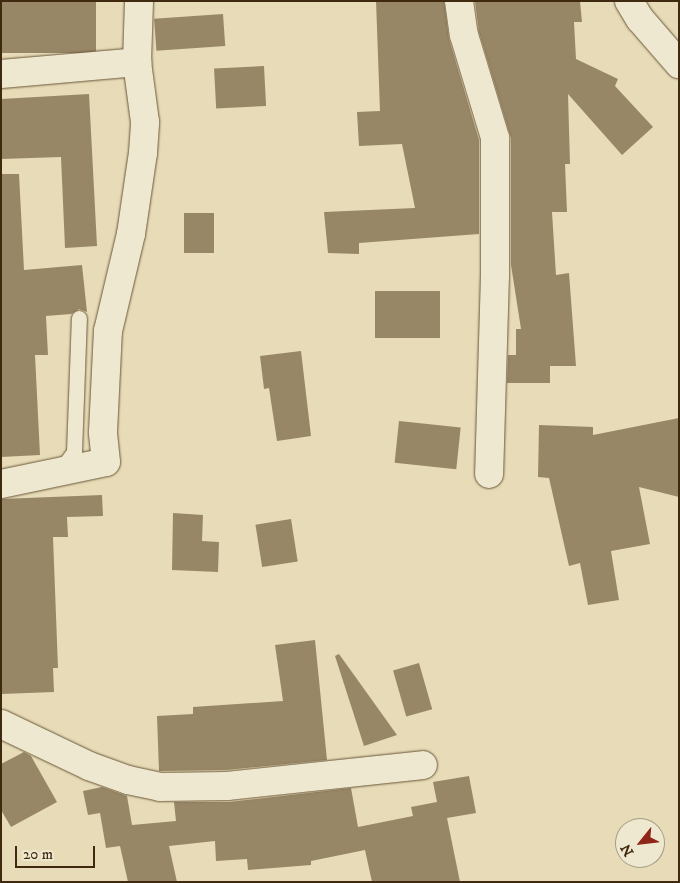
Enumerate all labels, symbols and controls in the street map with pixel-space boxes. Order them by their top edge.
north arrow [615,818,665,868]
scale bar [18,836,98,868]
text: N [617,840,638,859]
text: 20 m [23,845,53,864]

